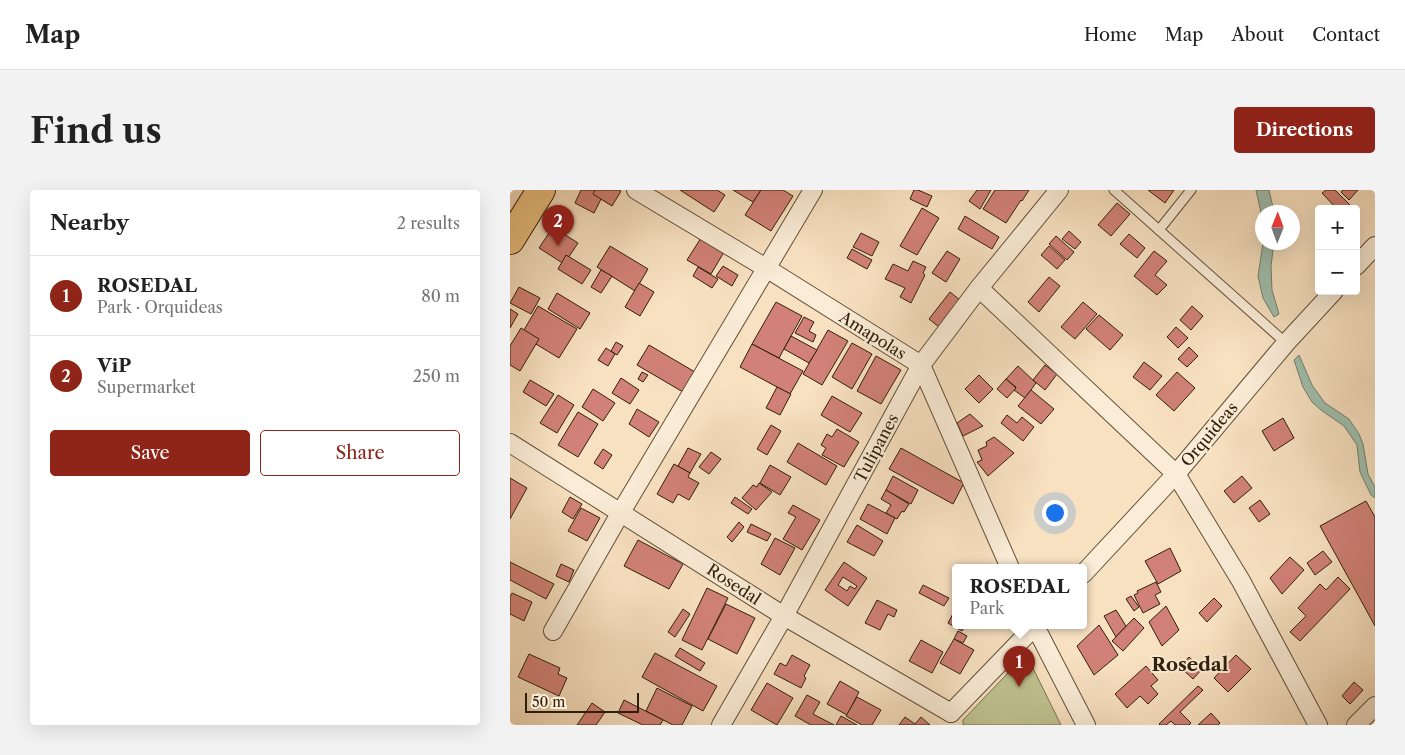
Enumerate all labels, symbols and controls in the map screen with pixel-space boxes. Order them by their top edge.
text: Map [25,20,80,49]
text: Home [1084,24,1137,46]
text: Map [1165,24,1203,46]
text: About [1231,24,1284,46]
text: Contact [1312,24,1380,46]
button: Directions [1234,107,1375,153]
text: Find us [30,109,162,152]
pin: 2 [542,205,574,246]
north arrow [1255,205,1300,250]
map controls [1315,205,1360,295]
button: + [1315,205,1360,250]
text: Nearby [50,210,129,235]
text: 2 results [397,213,460,233]
button: − [1315,250,1360,295]
text: ROSEDAL [97,274,197,297]
text: 1 [62,286,70,306]
text: 80 m [421,286,460,306]
text: Park · Orquideas [97,297,223,317]
street label: Amapolas [835,306,910,363]
text: ViP [97,354,131,377]
text: 2 [61,366,71,386]
text: 250 m [413,366,460,386]
text: Supermarket [97,377,195,397]
street label: Orquideas [1176,398,1242,470]
street label: Tulipanes [850,410,902,486]
button: Save [50,430,250,476]
button: Share [260,430,460,476]
your location [1042,500,1068,526]
street label: Rosedal [703,559,765,609]
popup [952,564,1087,629]
text: ROSEDAL [969,575,1070,598]
text: Park [969,598,1004,618]
pin: 1 [1003,646,1035,687]
district label: Rosedal [1151,653,1229,676]
scale bar [525,690,639,713]
text: 50 m [532,693,565,711]

